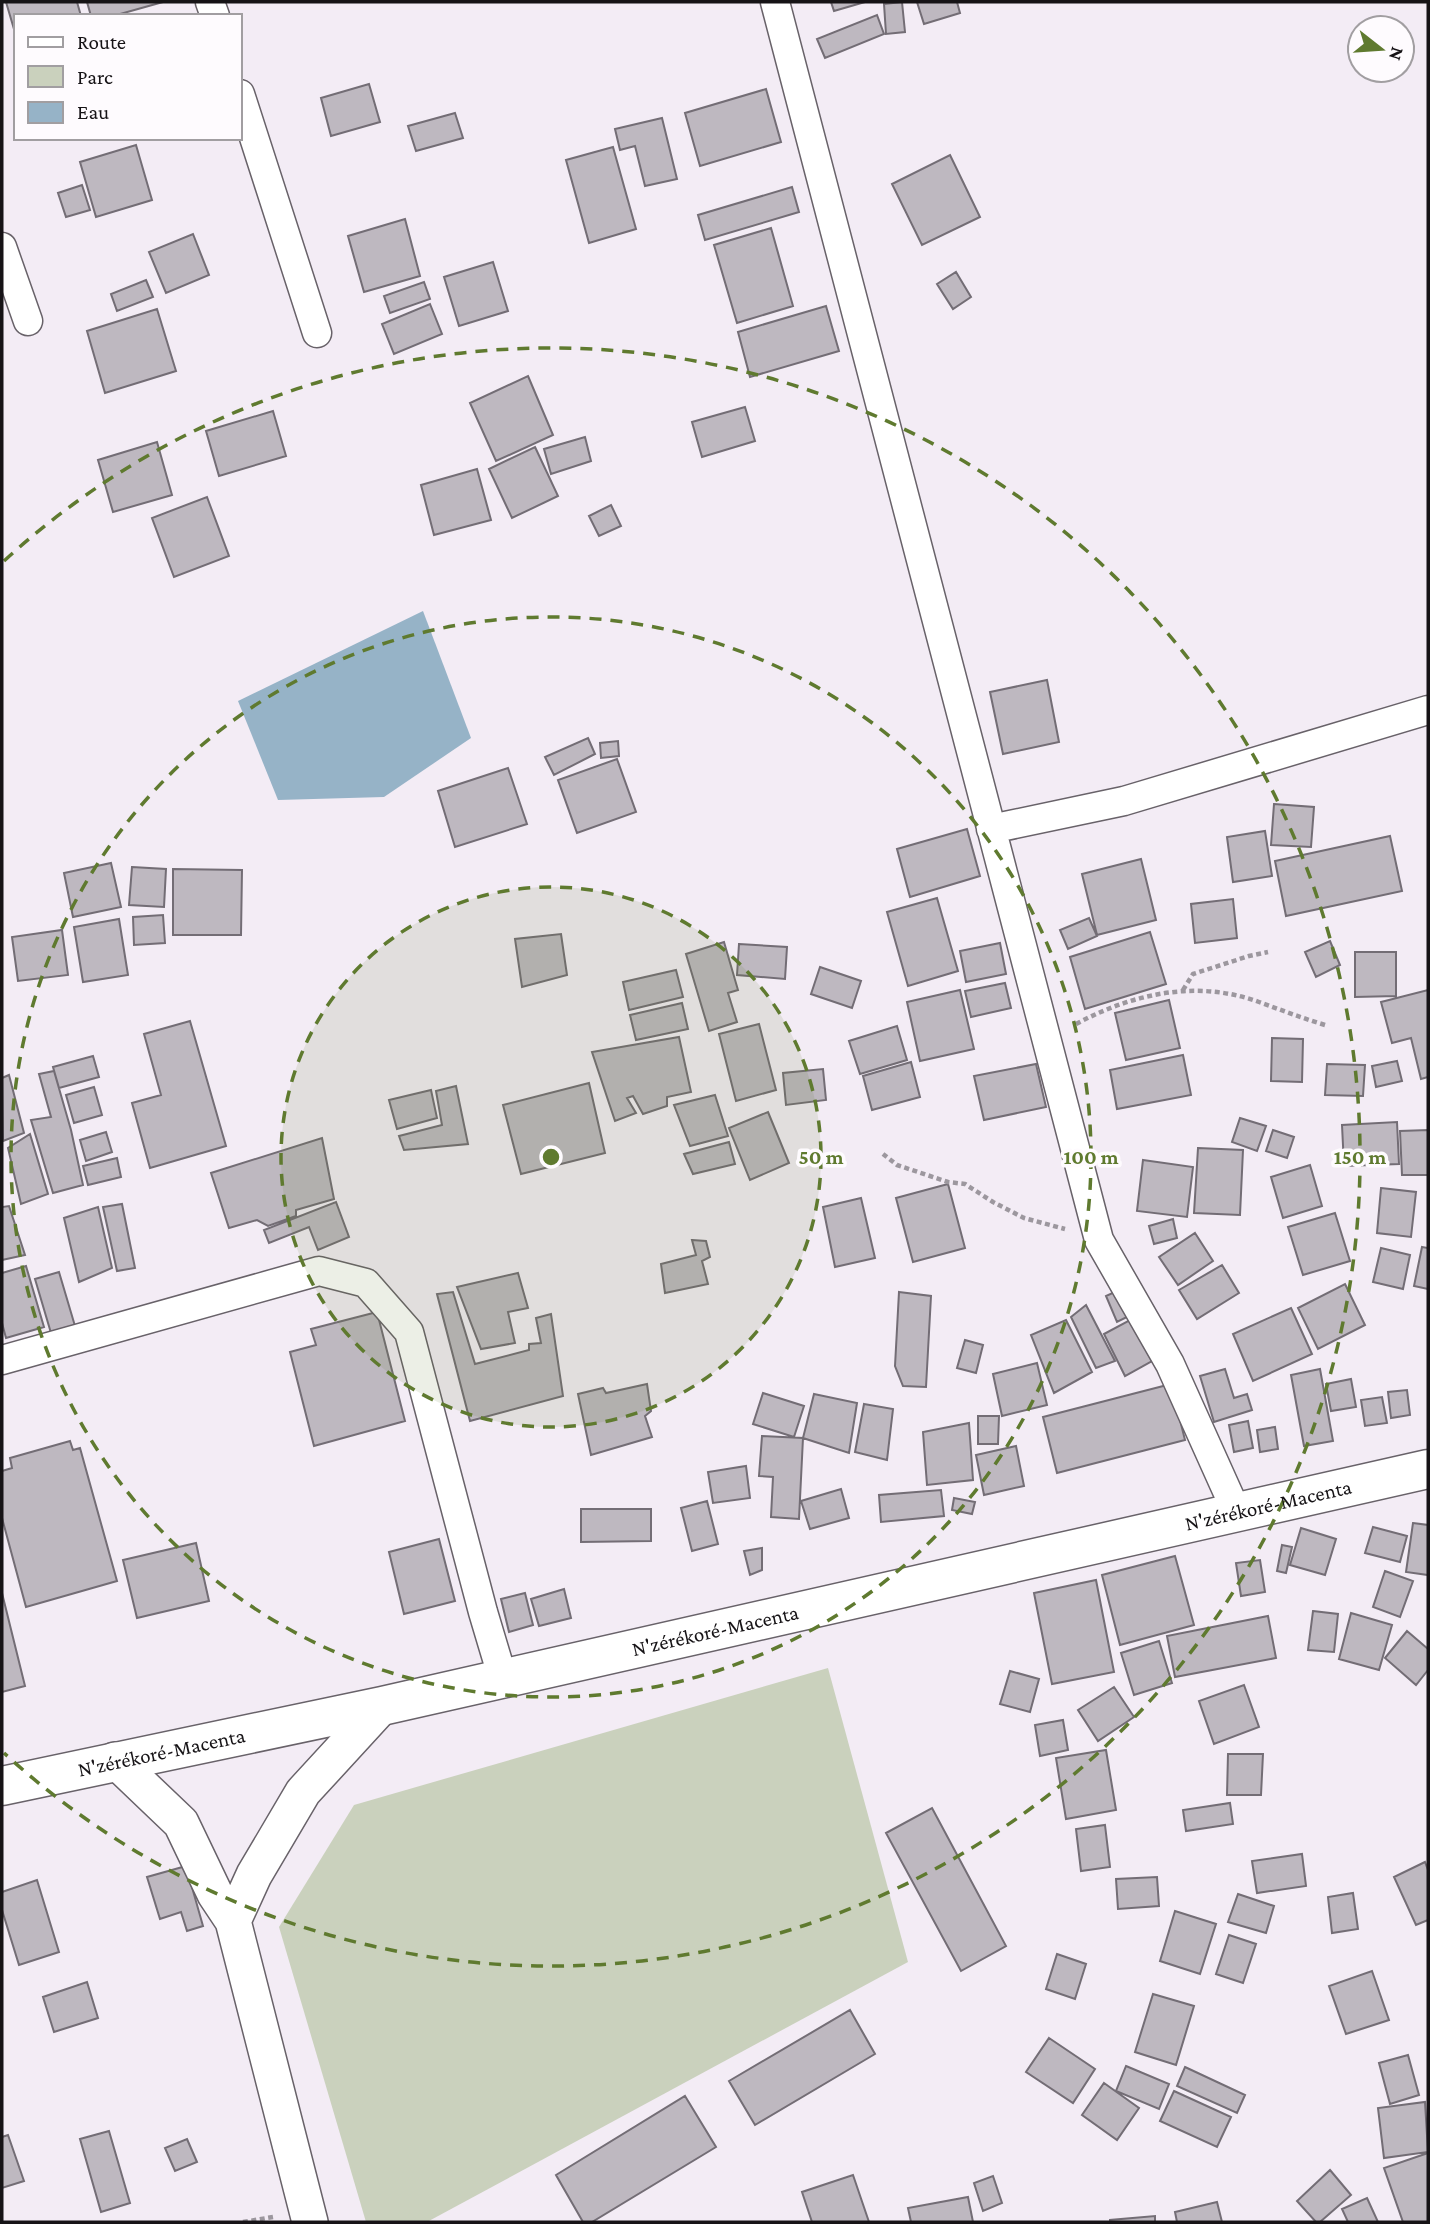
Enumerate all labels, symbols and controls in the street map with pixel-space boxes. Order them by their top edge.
legend [14,14,242,140]
north arrow [1346,14,1416,84]
text: Route [77,30,126,54]
text: N [1385,45,1409,63]
text: Parc [77,65,113,89]
text: Eau [77,100,109,124]
centre of rings [539,1145,563,1169]
text: 50 m [799,1145,844,1169]
text: 100 m [1063,1145,1119,1169]
text: 150 m [1334,1145,1387,1169]
street label: N'zérékoré-Macenta [1182,1475,1354,1536]
street label: N'zérékoré-Macenta [629,1600,801,1661]
street label: N'zérékoré-Macenta [76,1723,248,1782]

